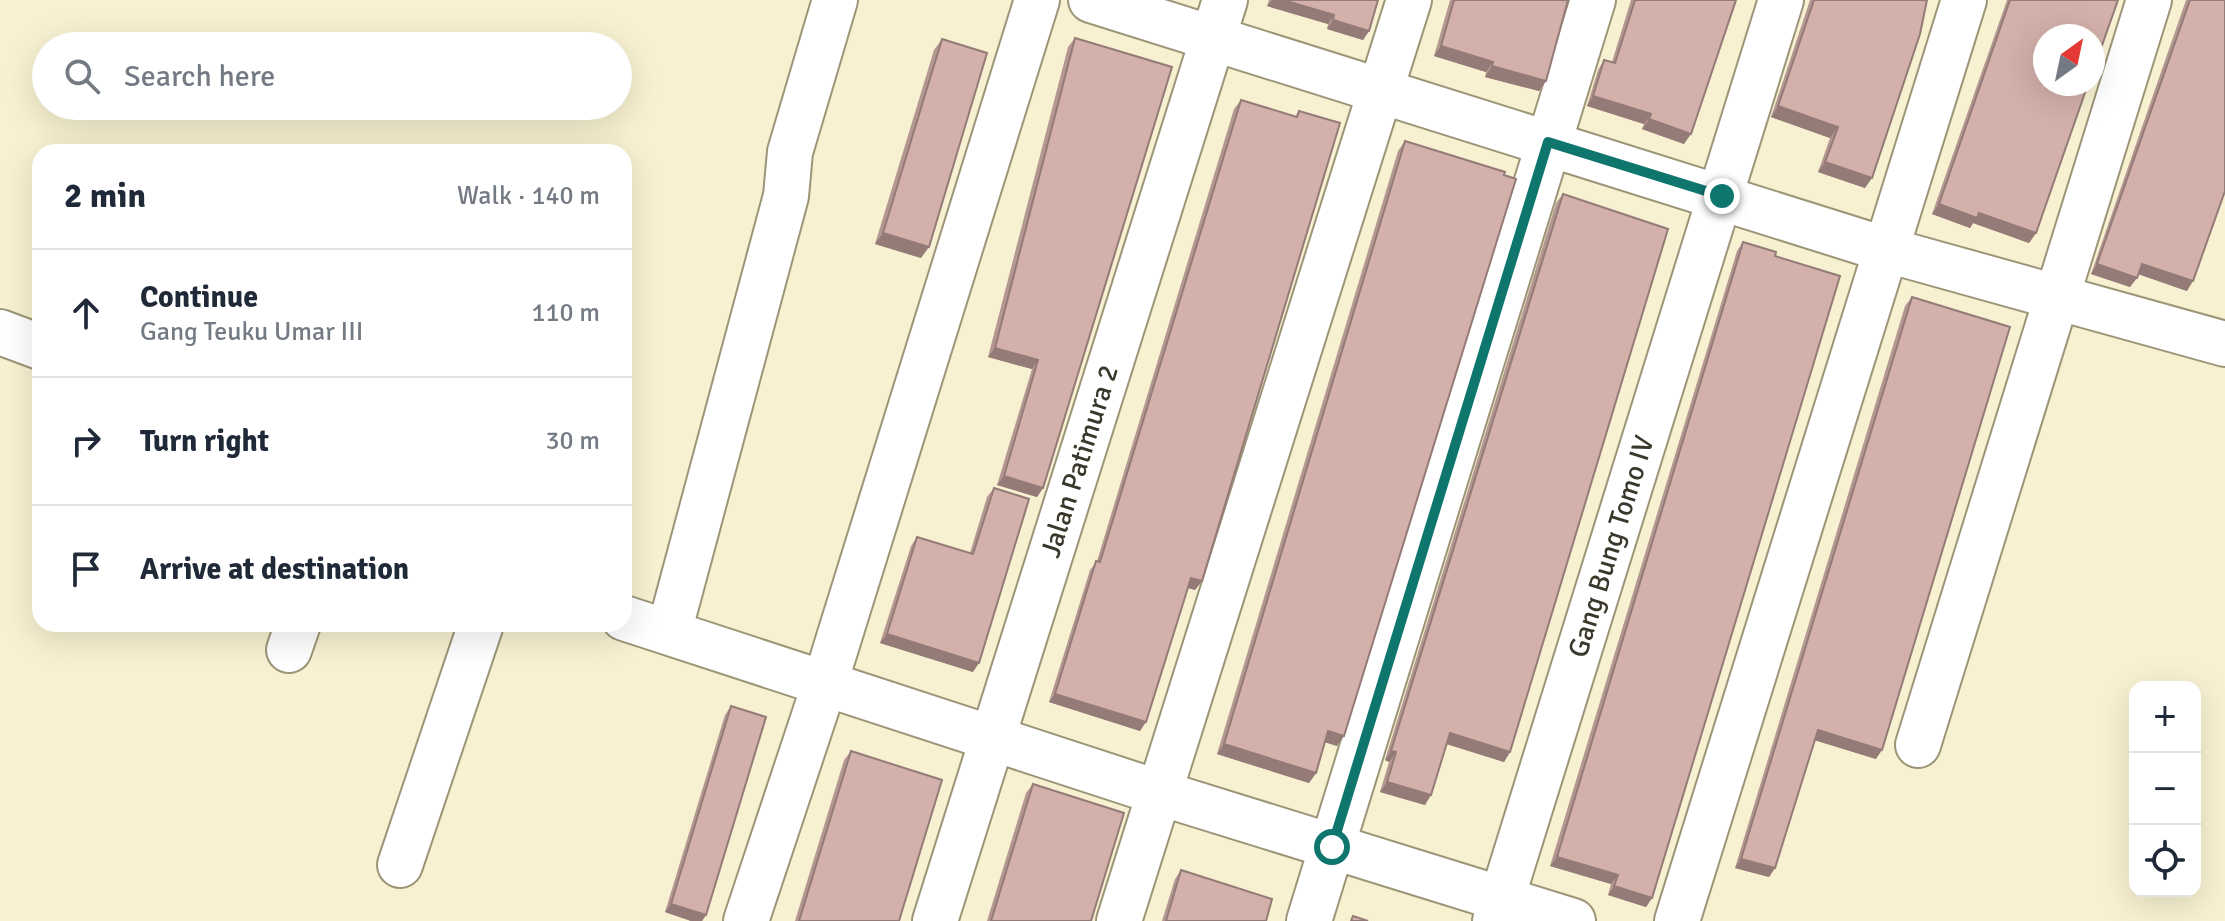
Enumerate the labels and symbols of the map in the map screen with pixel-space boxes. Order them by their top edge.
north arrow [2033,24,2105,96]
route end [1704,178,1740,214]
street label: Jalan Patimura 2 [1034,361,1126,562]
street label: Gang Bung Tomo IV [1561,432,1662,662]
route start [1314,829,1350,865]

